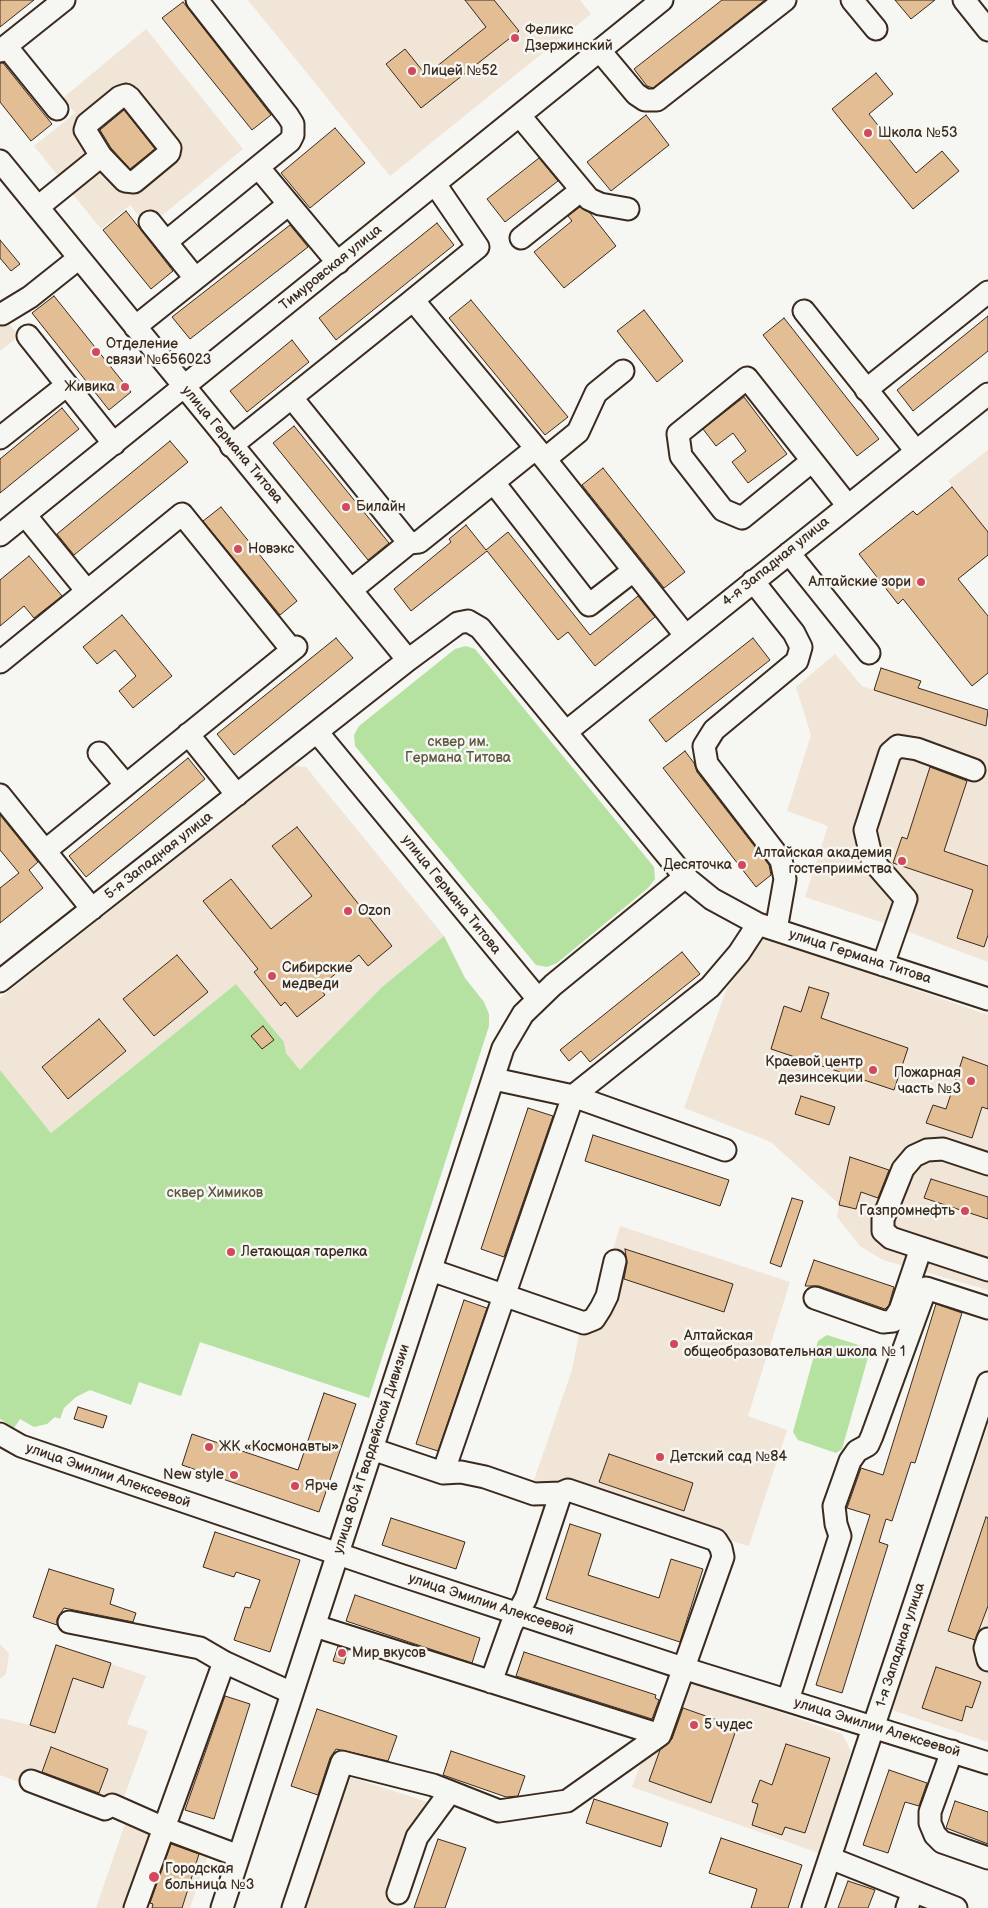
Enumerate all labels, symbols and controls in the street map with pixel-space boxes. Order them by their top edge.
place label: Феликс Дзержинский [525,22,613,54]
marker: Феликс Дзержинский [509,32,521,44]
place label: Лицей №52 [422,63,498,79]
marker: Лицей №52 [406,65,418,77]
place label: Школа №53 [878,125,958,141]
marker: Школа №53 [862,127,874,139]
street label: Тимуровская улица [276,222,386,314]
place label: Отделение связи №656023 [106,336,211,368]
marker: Отделение связи №656023 [90,346,102,358]
place label: Живика [64,379,115,395]
marker: Живика [119,381,131,393]
street label: улица Германа Титова [178,383,286,507]
place label: Билайн [356,499,406,515]
marker: Билайн [340,501,352,513]
street label: 4-я Западная улица [719,514,833,610]
place label: Новэкс [248,541,294,557]
marker: Новэкс [232,543,244,555]
place label: Алтайские зори [809,574,911,590]
marker: Алтайские зори [915,576,927,588]
park label: сквер им. Германа Титова [405,734,511,766]
street label: 5-я Западная улица [102,809,216,903]
street label: улица Германа Титова [398,832,504,958]
place label: Алтайская академия гостеприимства [754,845,892,878]
marker: Алтайская академия гостеприимства [896,855,908,867]
place label: Десяточка [663,857,732,873]
marker: Десяточка [736,859,748,871]
place label: Ozon [358,903,391,919]
marker: Ozon [342,905,354,917]
street label: улица Германа Титова [787,926,933,988]
place label: Сибирские медведи [282,960,353,992]
marker: Сибирские медведи [266,970,278,982]
place label: Краевой центр дезинсекции [765,1054,863,1086]
marker: Краевой центр дезинсекции [867,1064,879,1076]
place label: Пожарная часть №3 [894,1065,961,1098]
marker: Пожарная часть №3 [965,1075,977,1087]
park label: сквер Химиков [167,1185,263,1201]
place label: Газпромнефть [859,1203,955,1219]
marker: Газпромнефть [959,1205,971,1217]
place label: Летающая тарелка [241,1244,368,1260]
marker: Летающая тарелка [225,1246,237,1258]
place label: Алтайская общеобразовательная школа № 1 [684,1328,905,1360]
marker: Алтайская общеобразовательная школа № 1 [668,1338,680,1350]
street label: улица 80-й Гвардейской Дивизии [330,1342,414,1556]
place label: ЖК «Космонавты» [219,1439,339,1455]
street label: улица Эмилии Алексеевой [24,1440,192,1512]
marker: ЖК «Космонавты» [203,1441,215,1453]
place label: Детский сад №84 [670,1449,787,1465]
marker: Детский сад №84 [654,1451,666,1463]
place label: New style [163,1467,224,1483]
marker: New style [228,1469,240,1481]
place label: Ярче [305,1478,338,1494]
marker: Ярче [289,1480,301,1492]
street label: улица Эмилии Алексеевой [406,1570,576,1640]
street label: 1-я Западная улица [873,1581,929,1709]
place label: Мир вкусов [352,1645,426,1661]
marker: Мир вкусов [336,1647,348,1659]
street label: улица Эмилии Алексеевой [792,1695,962,1761]
place label: 5 чудес [704,1717,753,1733]
marker: 5 чудес [688,1719,700,1731]
place label: Городская больница №3 [165,1861,254,1894]
marker: Городская больница №3 [147,1870,161,1884]

